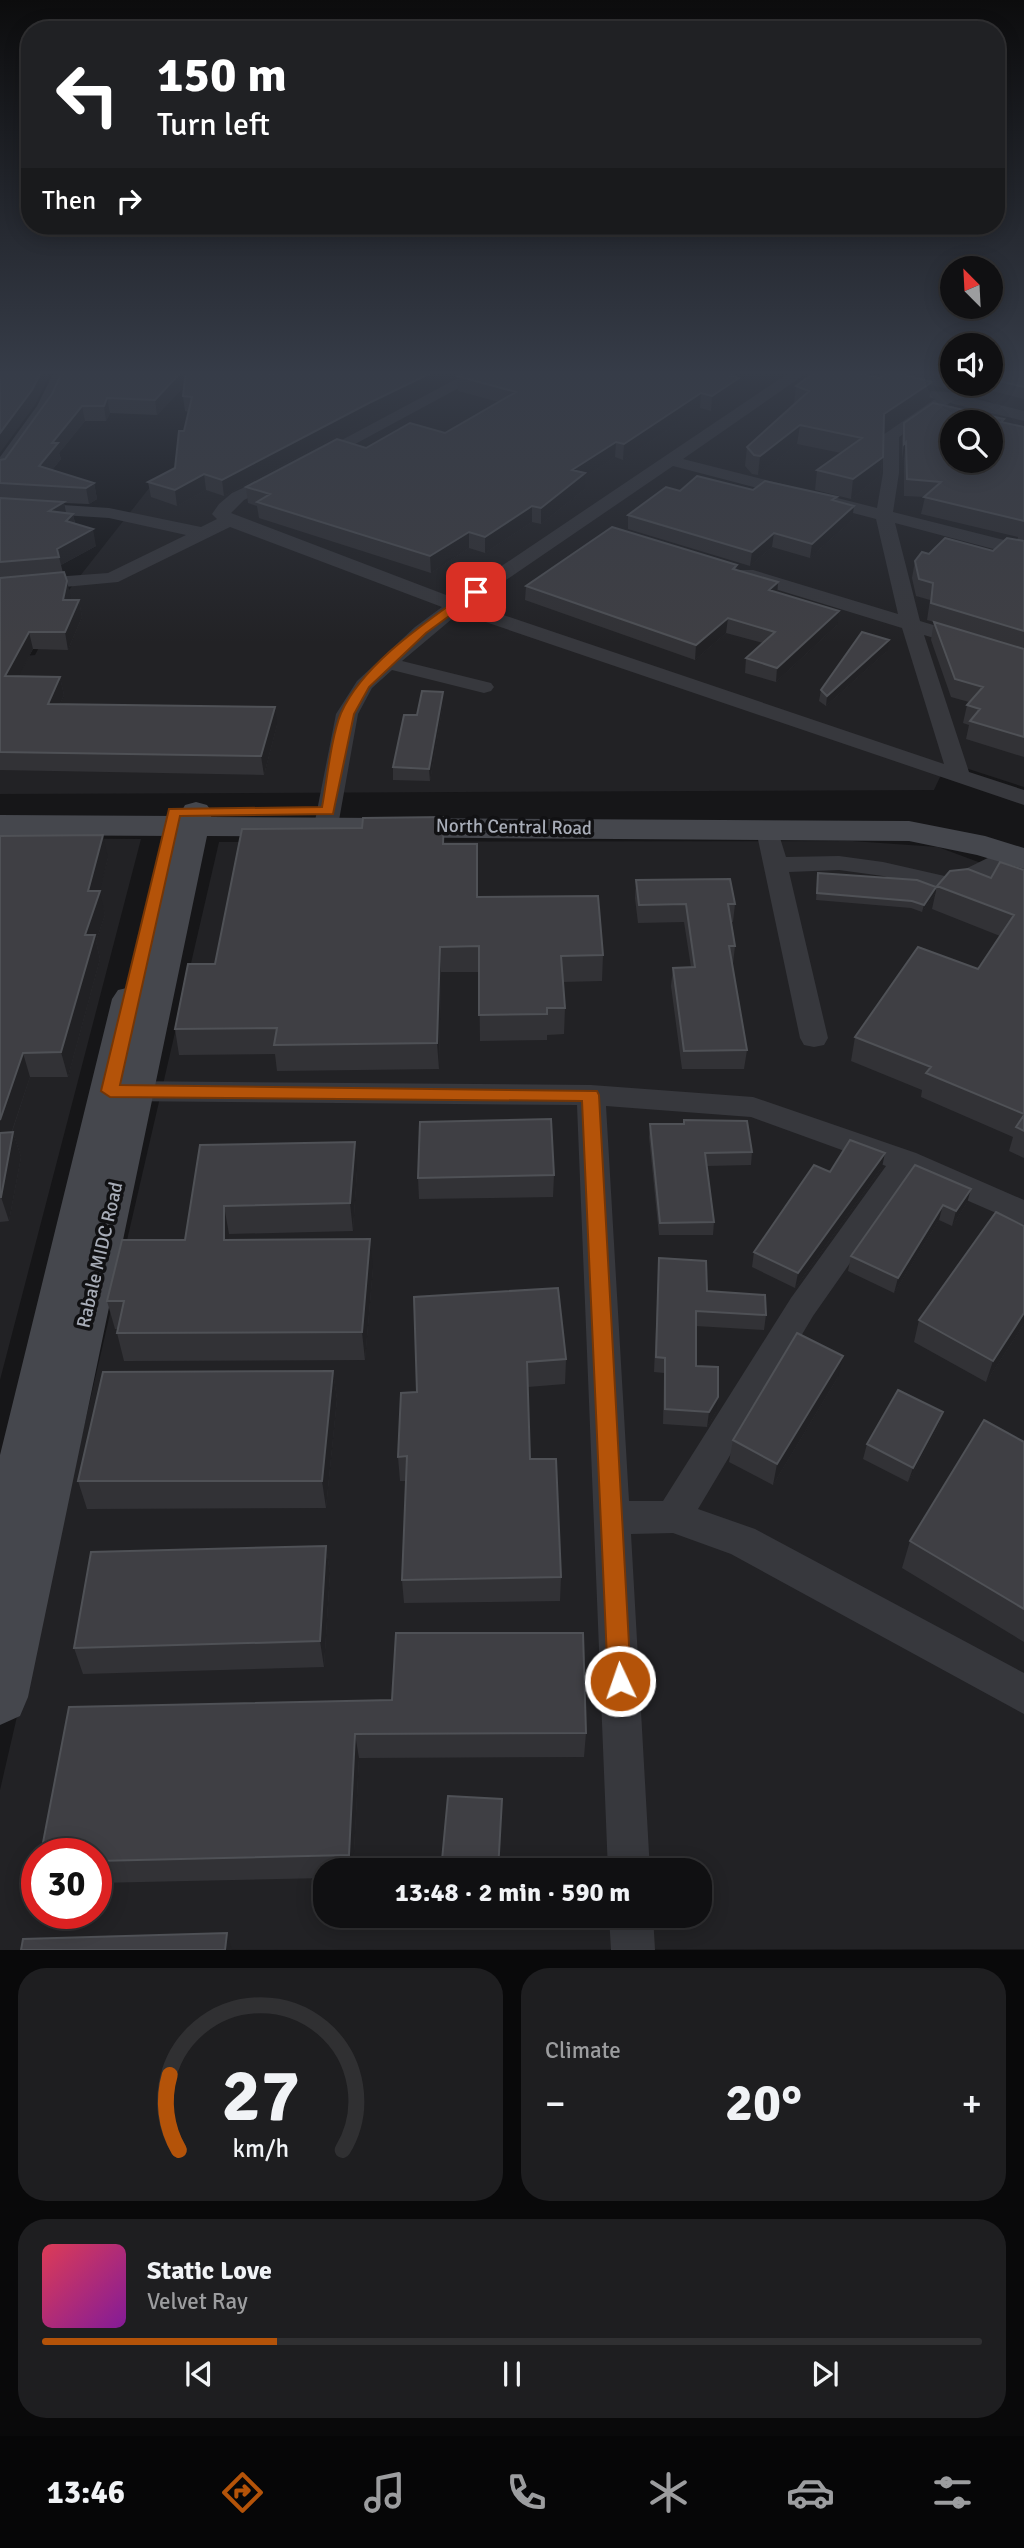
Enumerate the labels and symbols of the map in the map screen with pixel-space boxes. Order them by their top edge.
north arrow [940,256,1003,318]
pin [446,562,506,622]
street label: North Central Road [436,814,592,840]
street label: Rabale MIDC Road [72,1180,128,1330]
position arrow [583,1644,657,1718]
speed limit sign: 30 [21,1838,112,1929]

